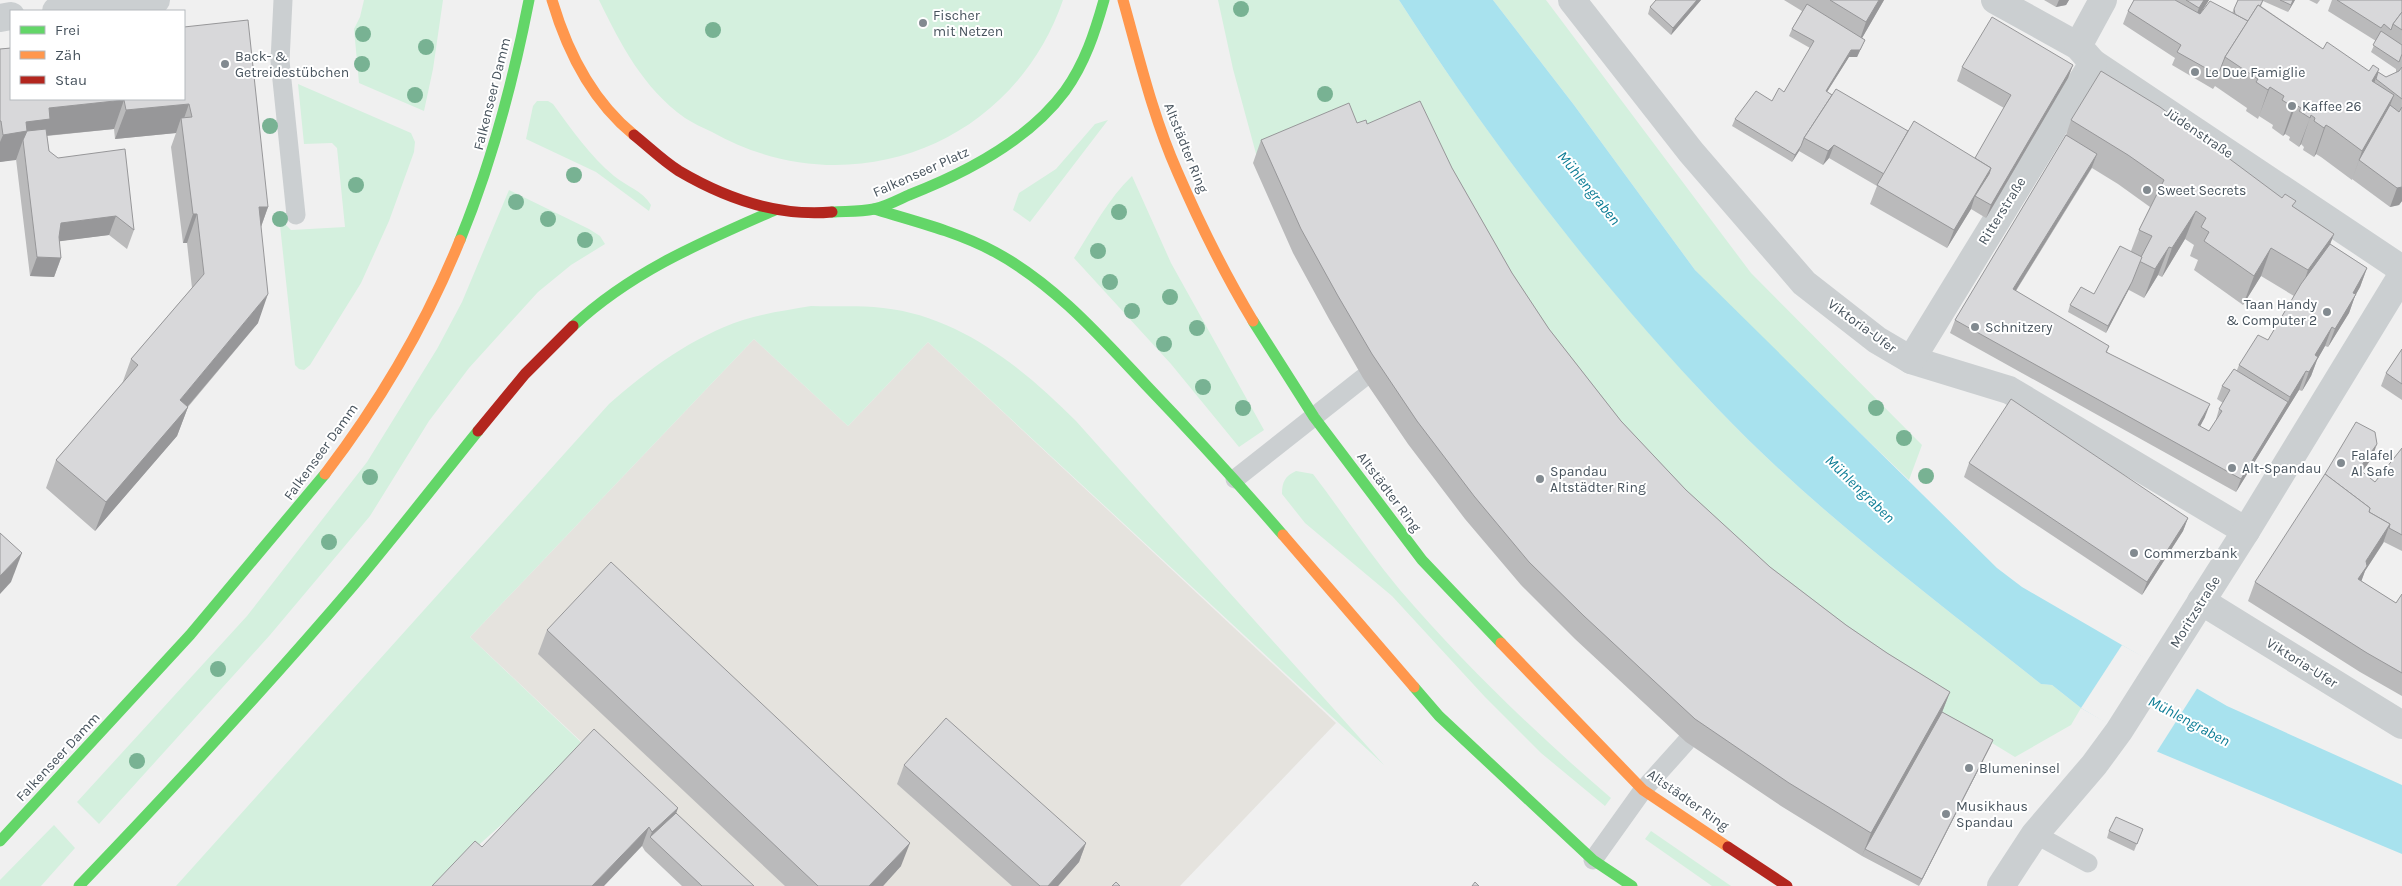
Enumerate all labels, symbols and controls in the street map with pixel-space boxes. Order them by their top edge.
place label: Fischer mit Netzen [933,7,1003,40]
legend [10,10,185,100]
marker: Fischer mit Netzen [917,17,929,29]
text: Frei [55,21,80,39]
street label: Falkenseer Damm [470,36,514,152]
text: Zäh [55,46,81,64]
place label: Back- & Getreidestübchen [235,48,349,81]
marker: Back- & Getreidestübchen [219,58,231,70]
place label: Le Due Famiglie [2205,64,2305,81]
marker: Le Due Famiglie [2189,66,2201,78]
text: Stau [55,71,87,89]
place label: Kaffee 26 [2302,98,2362,115]
street label: Altstädter Ring [1160,100,1212,196]
marker: Kaffee 26 [2286,100,2298,112]
street label: Jüdenstraße [2161,104,2237,162]
street label: Falkenseer Platz [870,143,972,201]
water label: Mühlengraben [1554,147,1624,229]
street label: Ritterstraße [1974,174,2030,248]
place label: Sweet Secrets [2157,182,2246,199]
marker: Sweet Secrets [2141,184,2153,196]
street label: Viktoria-Ufer [1824,295,1900,357]
place label: Taan Handy & Computer 2 [2226,296,2317,329]
marker: Taan Handy & Computer 2 [2321,306,2333,318]
place label: Schnitzery [1985,319,2053,336]
marker: Schnitzery [1969,321,1981,333]
street label: Falkenseer Damm [280,400,362,504]
place label: Falafel Al Safe [2351,447,2394,480]
street label: Altstädter Ring [1353,449,1425,535]
water label: Mühlengraben [1821,451,1899,527]
marker: Falafel Al Safe [2335,457,2347,469]
place label: Alt-Spandau [2242,460,2321,477]
marker: Alt-Spandau [2226,462,2238,474]
place label: Spandau Altstädter Ring [1550,463,1646,496]
marker: Spandau Altstädter Ring [1534,473,1546,485]
place label: Commerzbank [2144,545,2238,562]
marker: Commerzbank [2128,547,2140,559]
street label: Moritzstraße [2166,573,2224,651]
street label: Viktoria-Ufer [2263,634,2342,692]
water label: Mühlengraben [2145,692,2233,750]
street label: Falkenseer Damm [12,709,104,805]
place label: Blumeninsel [1979,760,2060,777]
marker: Blumeninsel [1963,762,1975,774]
street label: Altstädter Ring [1644,766,1732,834]
place label: Musikhaus Spandau [1956,798,2028,831]
marker: Musikhaus Spandau [1940,808,1952,820]

